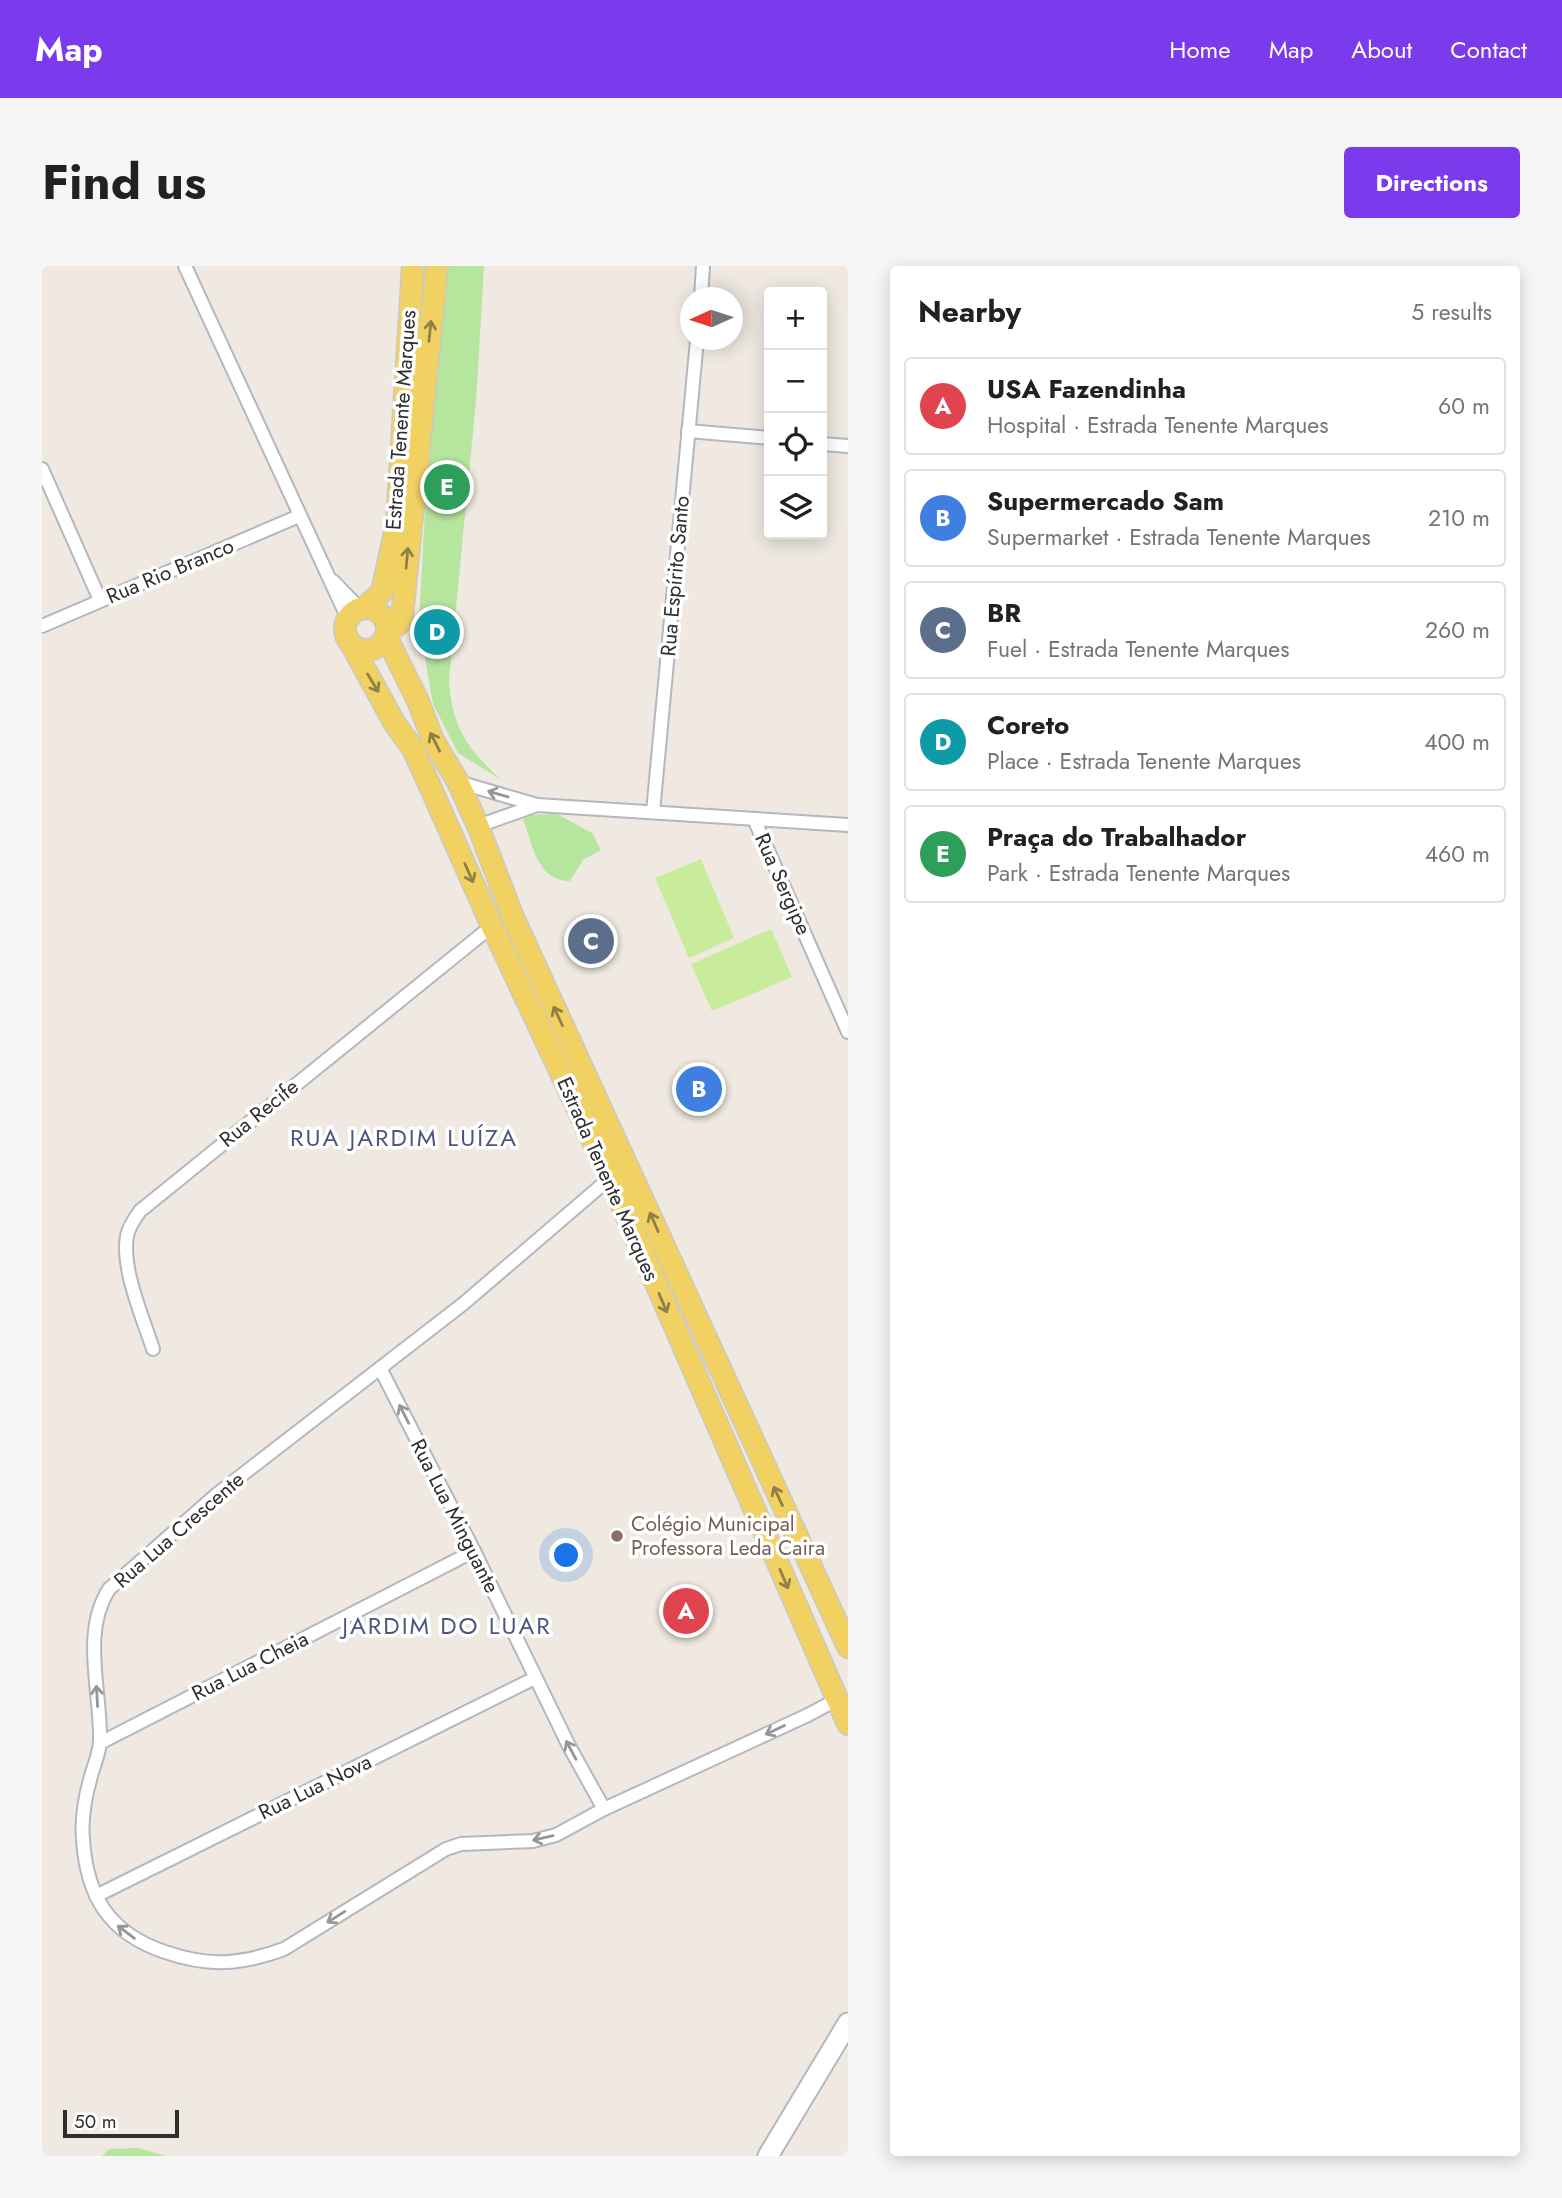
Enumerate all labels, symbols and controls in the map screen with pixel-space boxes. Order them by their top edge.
text: Map [35,26,103,73]
text: Home [1169,32,1231,67]
text: Map [1269,32,1313,67]
text: About [1351,32,1412,67]
text: Contact [1450,32,1527,67]
text: Find us [42,147,206,217]
button: Directions [1344,147,1520,218]
north arrow [680,287,743,350]
map controls [764,287,827,539]
button: + [764,287,827,350]
text: Nearby [918,290,1021,333]
text: 5 results [1411,295,1492,329]
street label: Estrada Tenente Marques [378,309,424,531]
one-way arrow [424,320,437,343]
button: − [764,350,827,413]
text: USA Fazendinha [987,370,1186,408]
text: A [935,389,951,423]
text: 60 m [1438,389,1490,423]
text: Hospital · Estrada Tenente Marques [987,408,1328,442]
button: locate [764,413,827,476]
pin: E [424,461,470,513]
button: layers [764,476,827,539]
text: Supermercado Sam [987,482,1224,520]
street label: Rua Espírito Santo [653,494,697,658]
text: B [935,501,951,535]
text: 210 m [1428,501,1490,535]
text: Supermarket · Estrada Tenente Marques [987,520,1371,554]
street label: Rua Rio Branco [102,531,238,611]
one-way arrow [401,547,414,569]
text: BR [987,594,1021,632]
pin: D [414,606,460,658]
text: C [935,613,951,647]
text: 260 m [1425,613,1490,647]
text: Fuel · Estrada Tenente Marques [987,632,1289,666]
one-way arrow [366,672,380,692]
text: Coreto [987,706,1069,744]
text: D [935,725,951,759]
text: 400 m [1424,725,1490,759]
one-way arrow [428,732,442,753]
text: Place · Estrada Tenente Marques [987,744,1301,778]
one-way arrow [487,786,509,799]
text: Praça do Trabalhador [987,818,1246,856]
street label: Rua Sergipe [747,828,819,940]
text: E [936,837,950,871]
text: 460 m [1425,837,1490,871]
text: Park · Estrada Tenente Marques [987,856,1290,890]
one-way arrow [463,861,476,883]
pin: C [568,915,614,967]
one-way arrow [551,1006,564,1027]
pin: B [676,1063,722,1115]
street label: Rua Recife [213,1072,305,1154]
street label: Estrada Tenente Marques [549,1072,667,1286]
district label: RUA JARDIM LUÍZA [290,1120,518,1155]
one-way arrow [647,1212,660,1233]
one-way arrow [658,1292,671,1313]
one-way arrow [396,1404,410,1425]
street label: Rua Lua Minguante [403,1434,507,1598]
street label: Rua Lua Crescente [107,1465,251,1595]
one-way arrow [771,1486,784,1508]
place label: Colégio Municipal Professora Leda Caira [631,1509,825,1563]
marker: Colégio Municipal Professora Leda Caira [609,1528,625,1544]
your location [549,1538,583,1572]
one-way arrow [778,1568,791,1589]
pin: A [663,1585,709,1637]
district label: JARDIM DO LUAR [339,1608,552,1643]
street label: Rua Lua Cheia [186,1624,314,1708]
one-way arrow [91,1684,104,1707]
one-way arrow [765,1724,787,1737]
one-way arrow [564,1740,578,1760]
street label: Rua Lua Nova [253,1747,377,1827]
one-way arrow [532,1832,554,1845]
one-way arrow [326,1911,346,1925]
one-way arrow [116,1925,135,1940]
scale bar [63,2107,178,2139]
text: 50 m [74,2108,117,2135]

